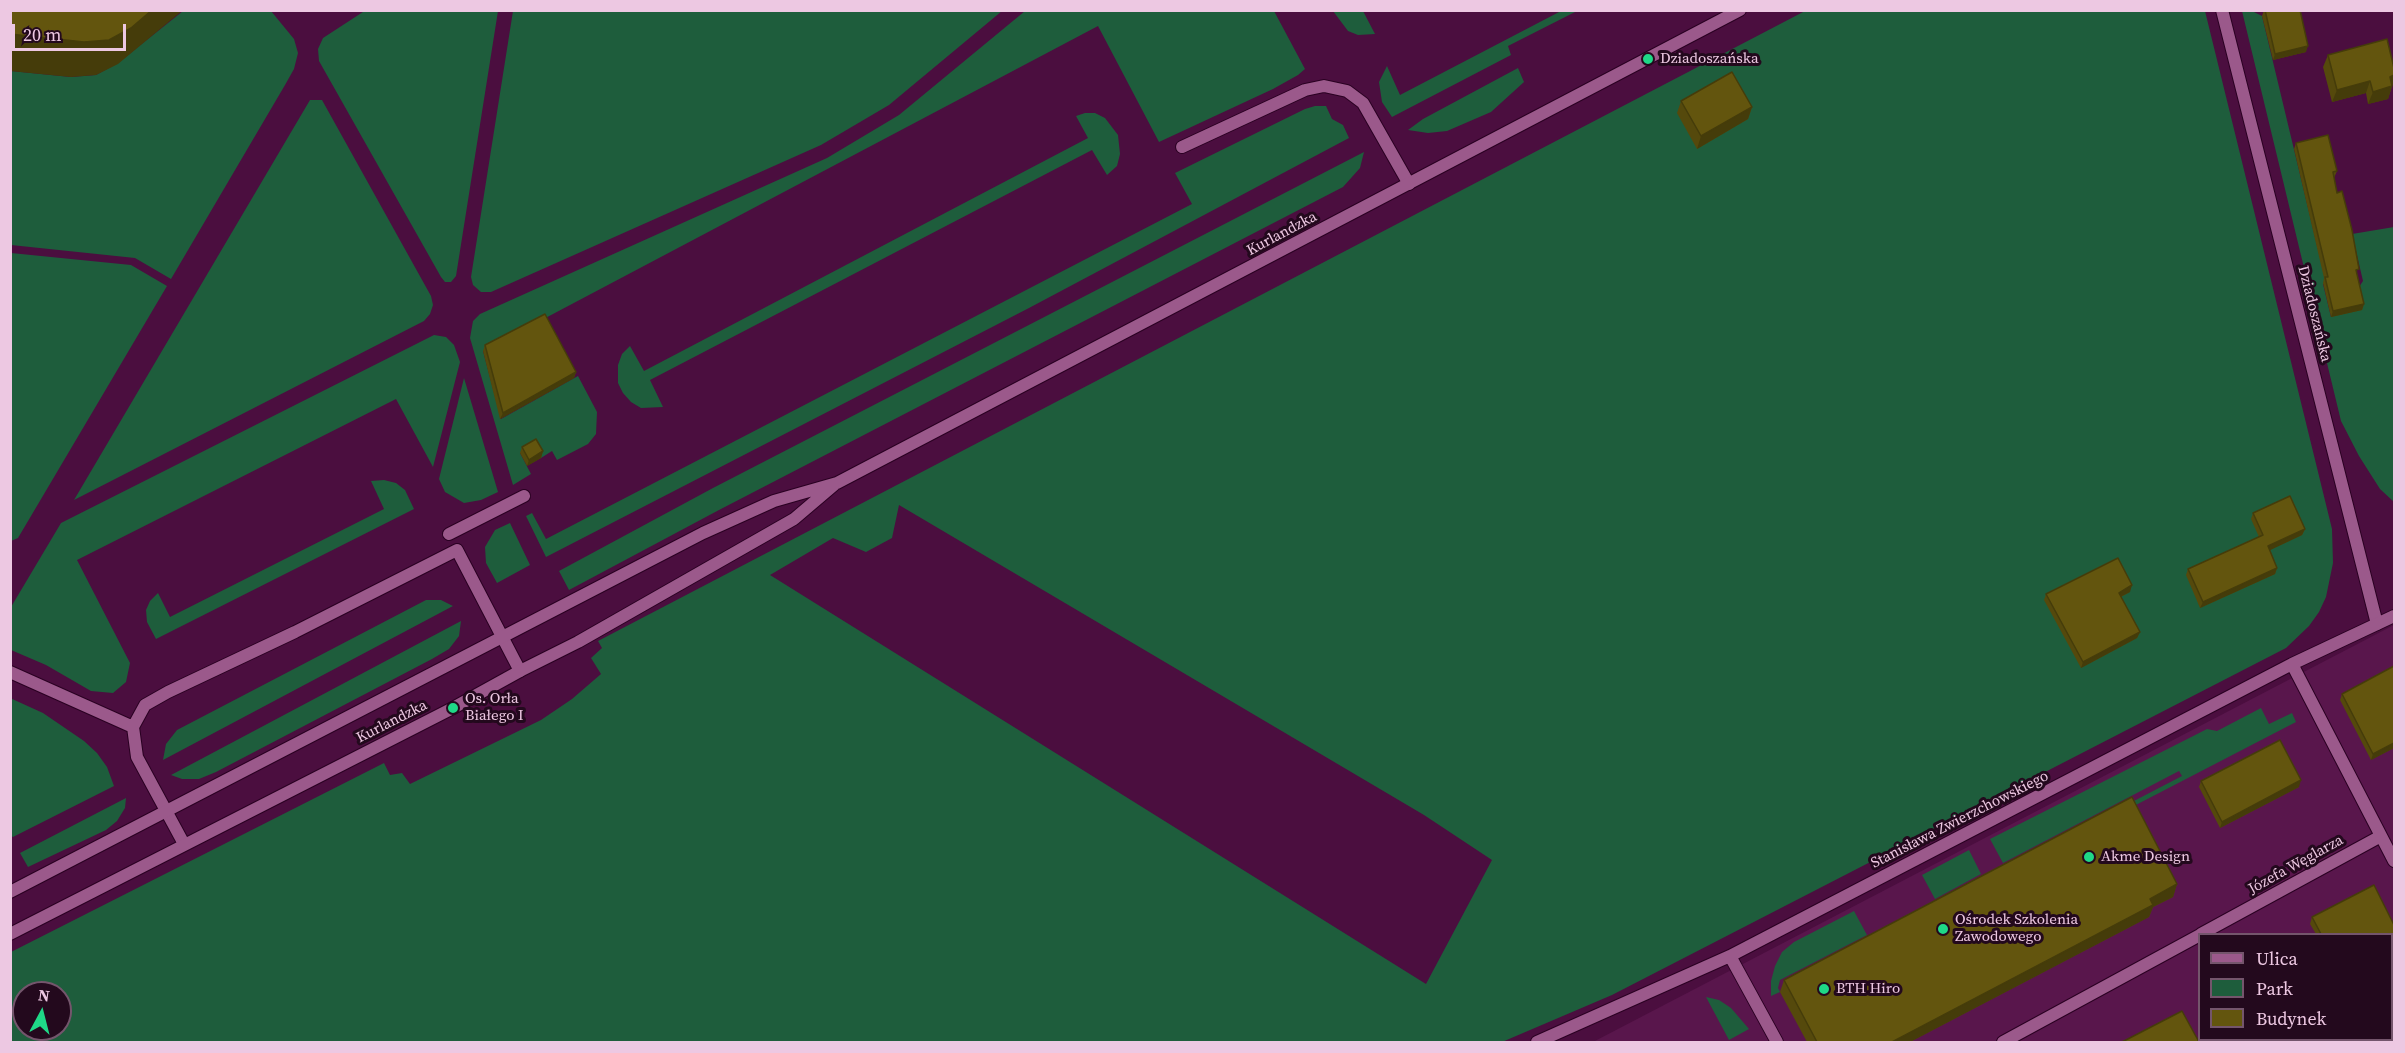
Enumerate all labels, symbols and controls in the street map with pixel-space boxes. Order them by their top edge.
scale bar [15,12,129,50]
text: 20 m [23,22,61,47]
place label: Dziadoszańska [1660,50,1759,68]
marker: Dziadoszańska [1641,52,1655,66]
street label: Kurlandzka [1244,208,1320,260]
street label: Dziadoszańska [2293,264,2335,364]
place label: Os. Orła Białego I [465,690,524,725]
street label: Kurlandzka [354,697,430,747]
marker: Os. Orła Białego I [446,701,460,715]
street label: Stanisława Zwierzchowskiego [1868,767,2052,873]
street label: Józefa Węglarza [2245,832,2347,898]
place label: Akme Design [2101,848,2190,866]
marker: Akme Design [2082,850,2096,864]
place label: Ośrodek Szkolenia Zawodowego [1955,911,2078,946]
marker: Ośrodek Szkolenia Zawodowego [1936,922,1950,936]
legend [2198,933,2393,1041]
text: Ulica [2256,946,2298,971]
text: Park [2256,976,2293,1001]
place label: BTH Hiro [1836,980,1900,998]
north arrow [12,981,72,1041]
marker: BTH Hiro [1817,982,1831,996]
text: N [37,983,51,1007]
text: Budynek [2256,1006,2326,1031]

